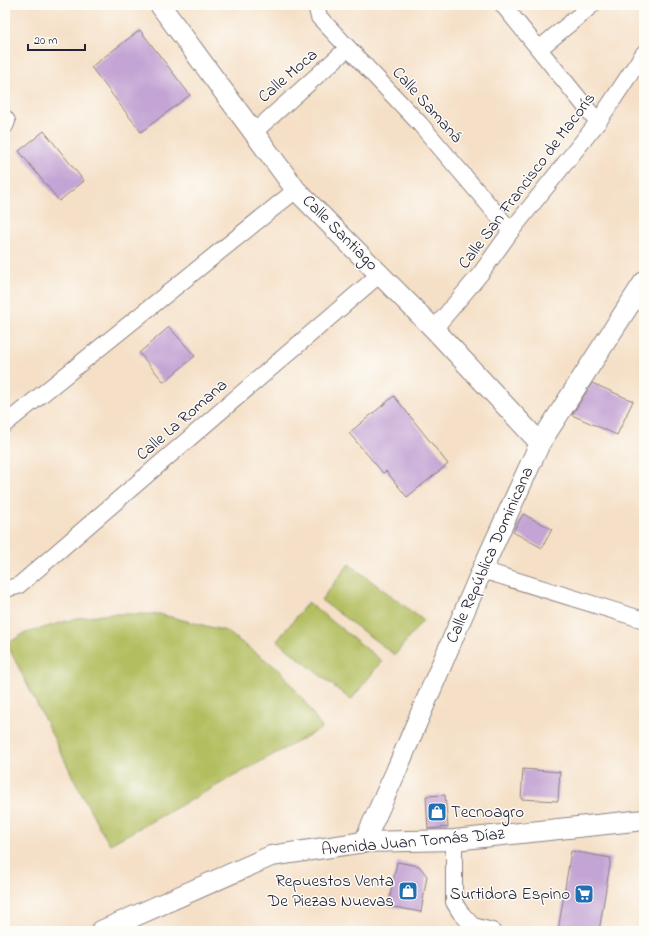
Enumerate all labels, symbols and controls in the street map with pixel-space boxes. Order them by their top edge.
scale bar [28,26,85,52]
text: 20 m [34,32,57,50]
street label: Calle Moca [253,43,323,109]
street label: Calle Samaná [386,61,469,149]
street label: Calle San Francisco de Macorís [452,87,602,275]
street label: Calle Santiago [295,189,384,278]
street label: Calle La Romana [131,373,233,467]
street label: Calle República Dominicana [440,463,540,647]
place label: Tecnoagro [451,800,524,827]
shop icon: Tecnoagro [426,801,448,823]
street label: Avenida Juan Tomás Díaz [320,821,507,862]
place label: Repuestos Venta De Piezas Nuevas [267,869,394,914]
shop icon: Repuestos Venta De Piezas Nuevas [397,880,419,902]
place label: Surtidora Espino [450,882,570,907]
supermarket icon: Surtidora Espino [573,883,595,905]

